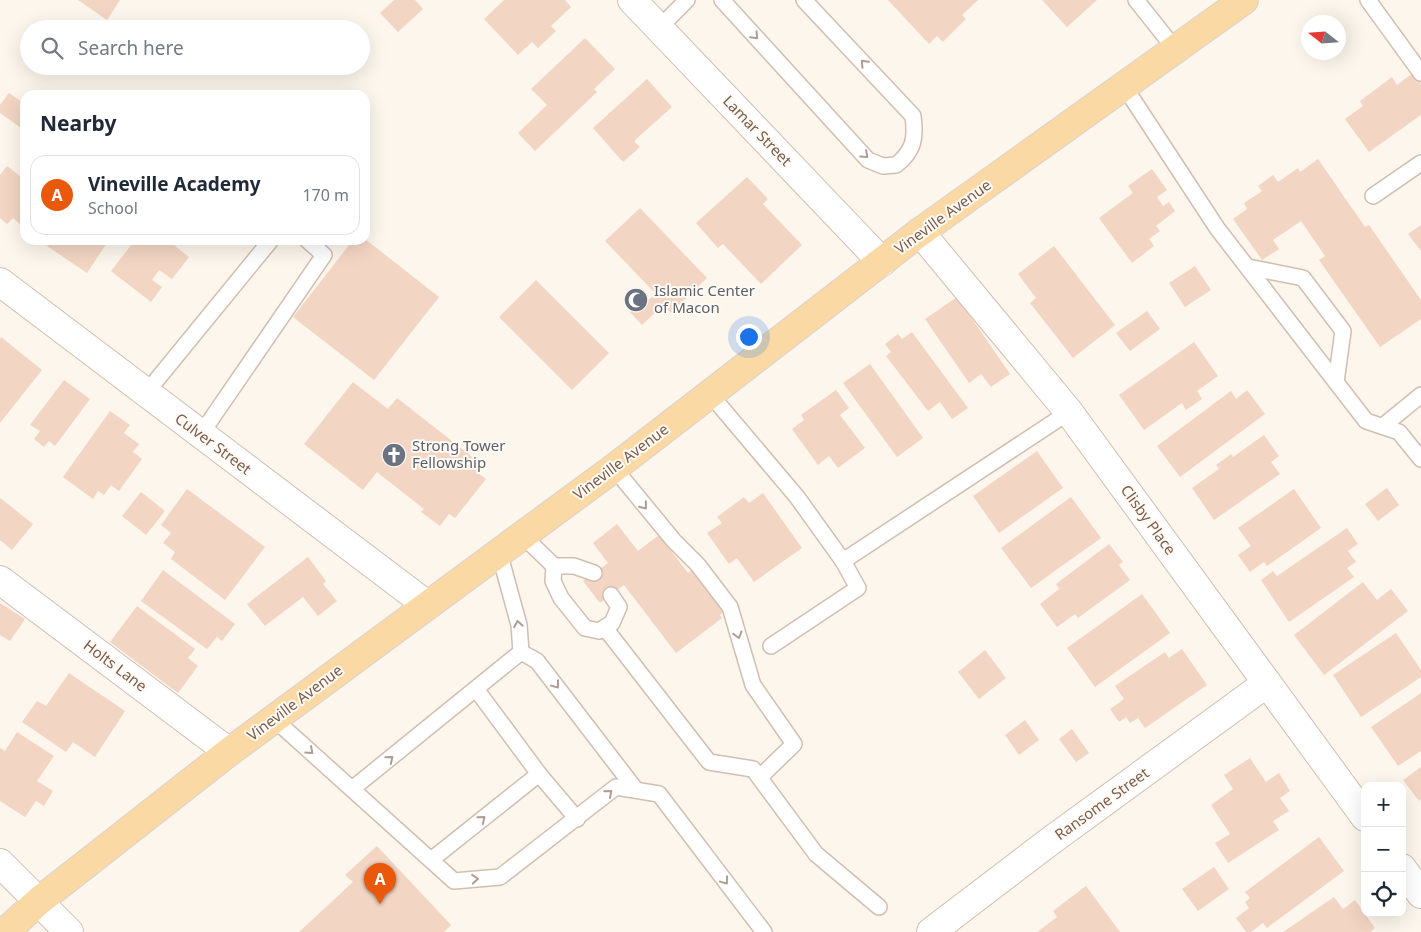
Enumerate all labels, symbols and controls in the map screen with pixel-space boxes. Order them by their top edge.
north arrow [1301,15,1346,60]
search box [20,20,370,75]
one-way arrow [749,30,758,39]
icon: search [38,34,66,62]
text: Search here [78,35,184,61]
one-way arrow [861,60,870,69]
street label: Lamar Street [719,91,797,170]
text: Nearby [40,109,116,137]
one-way arrow [859,149,868,158]
text: Vineville Academy [88,171,261,197]
street label: Vineville Avenue [890,174,995,258]
text: A [51,184,63,206]
text: 170 m [302,184,349,206]
text: School [88,197,138,219]
place label: Islamic Center of Macon [654,280,755,317]
mosque icon: Islamic Center of Macon [623,287,649,313]
your location [736,324,762,350]
street label: Culver Street [171,408,256,479]
street label: Vineville Avenue [569,419,672,504]
place label: Strong Tower Fellowship [412,435,506,472]
church icon: Strong Tower Fellowship [381,442,407,468]
street label: Clisby Place [1117,480,1181,558]
one-way arrow [639,500,648,509]
one-way arrow [514,620,524,628]
one-way arrow [733,631,743,639]
street label: Holts Lane [80,635,151,696]
street label: Vineville Avenue [243,660,346,745]
one-way arrow [550,679,559,689]
one-way arrow [305,746,314,755]
one-way arrow [384,756,393,764]
street label: Ransome Street [1050,762,1153,844]
map controls [1361,782,1406,917]
button: + [1361,782,1406,827]
one-way arrow [603,790,612,799]
one-way arrow [477,816,486,825]
button: − [1361,827,1406,872]
pin: A [364,863,396,904]
button: locate [1361,872,1406,917]
one-way arrow [471,874,479,885]
one-way arrow [720,875,728,884]

